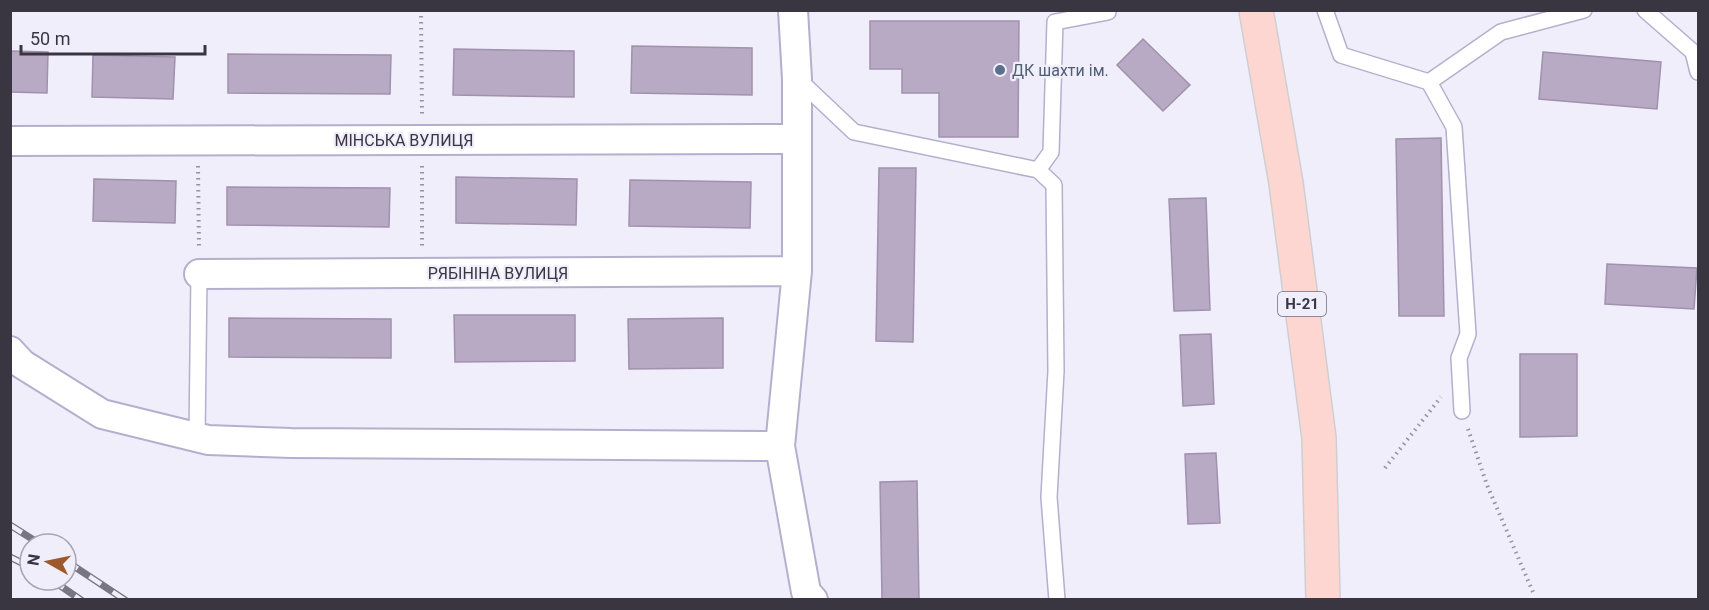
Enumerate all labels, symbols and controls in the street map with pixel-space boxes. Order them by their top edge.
scale bar [21,18,206,56]
text: 50 m [30,28,70,49]
place label: ДК шахти ім. [1012,61,1109,80]
marker: ДК шахти ім. [993,63,1007,77]
street label: МІНСЬКА ВУЛИЦЯ [334,131,474,150]
street label: РЯБІНІНА ВУЛИЦЯ [428,264,568,283]
road number: Н-21 [1278,292,1326,316]
north arrow [18,532,78,592]
text: N [23,553,44,567]

